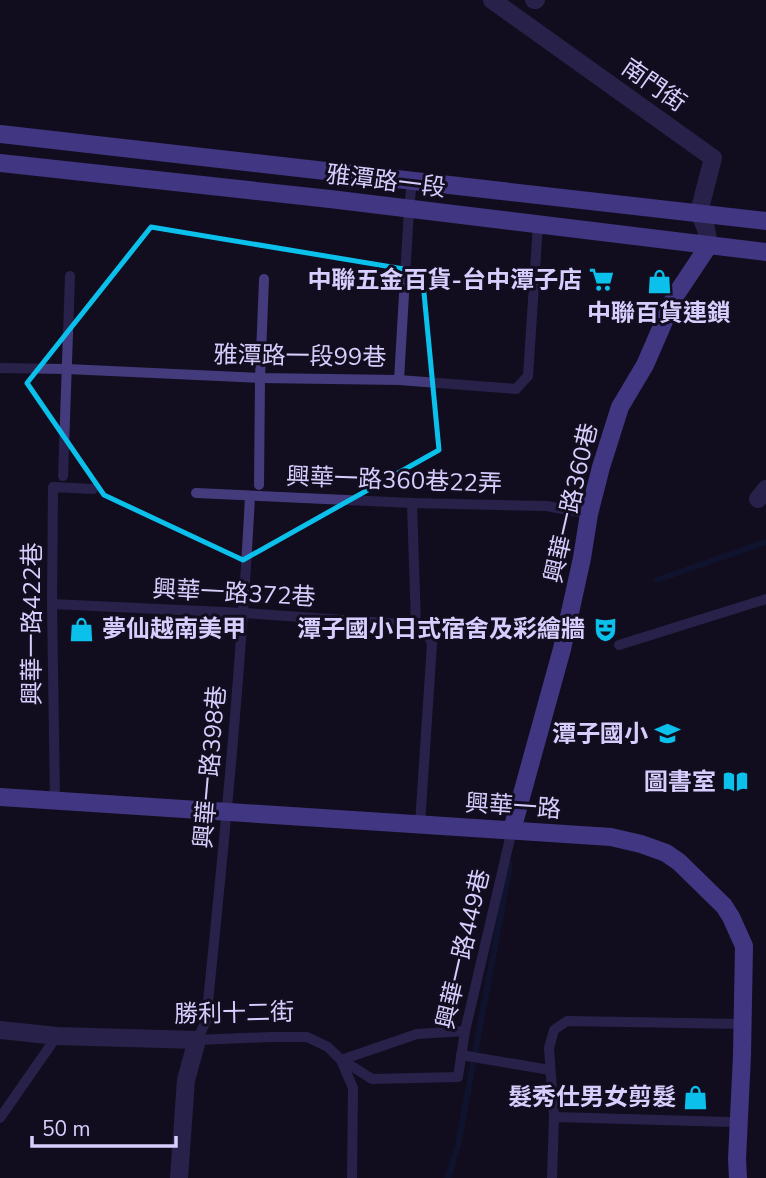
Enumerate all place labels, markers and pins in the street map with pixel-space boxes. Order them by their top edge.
place label: 中聯五金百貨-台中潭子店 [308,264,582,296]
supermarket icon: 中聯五金百貨-台中潭子店 [588,266,616,294]
shop icon: 中聯百貨連鎖 [645,268,673,296]
place label: 中聯百貨連鎖 [587,297,731,329]
place label: 夢仙越南美甲 [102,613,246,645]
place label: 潭子國小日式宿舍及彩繪牆 [297,613,585,645]
shop icon: 夢仙越南美甲 [68,615,96,643]
theatre icon: 潭子國小日式宿舍及彩繪牆 [591,615,619,643]
place label: 潭子國小 [552,718,648,750]
school or university icon: 潭子國小 [654,720,682,748]
place label: 圖書室 [644,766,716,798]
library icon: 圖書室 [722,768,750,796]
place label: 髮秀仕男女剪髮 [508,1081,676,1113]
shop icon: 髮秀仕男女剪髮 [682,1083,710,1111]

